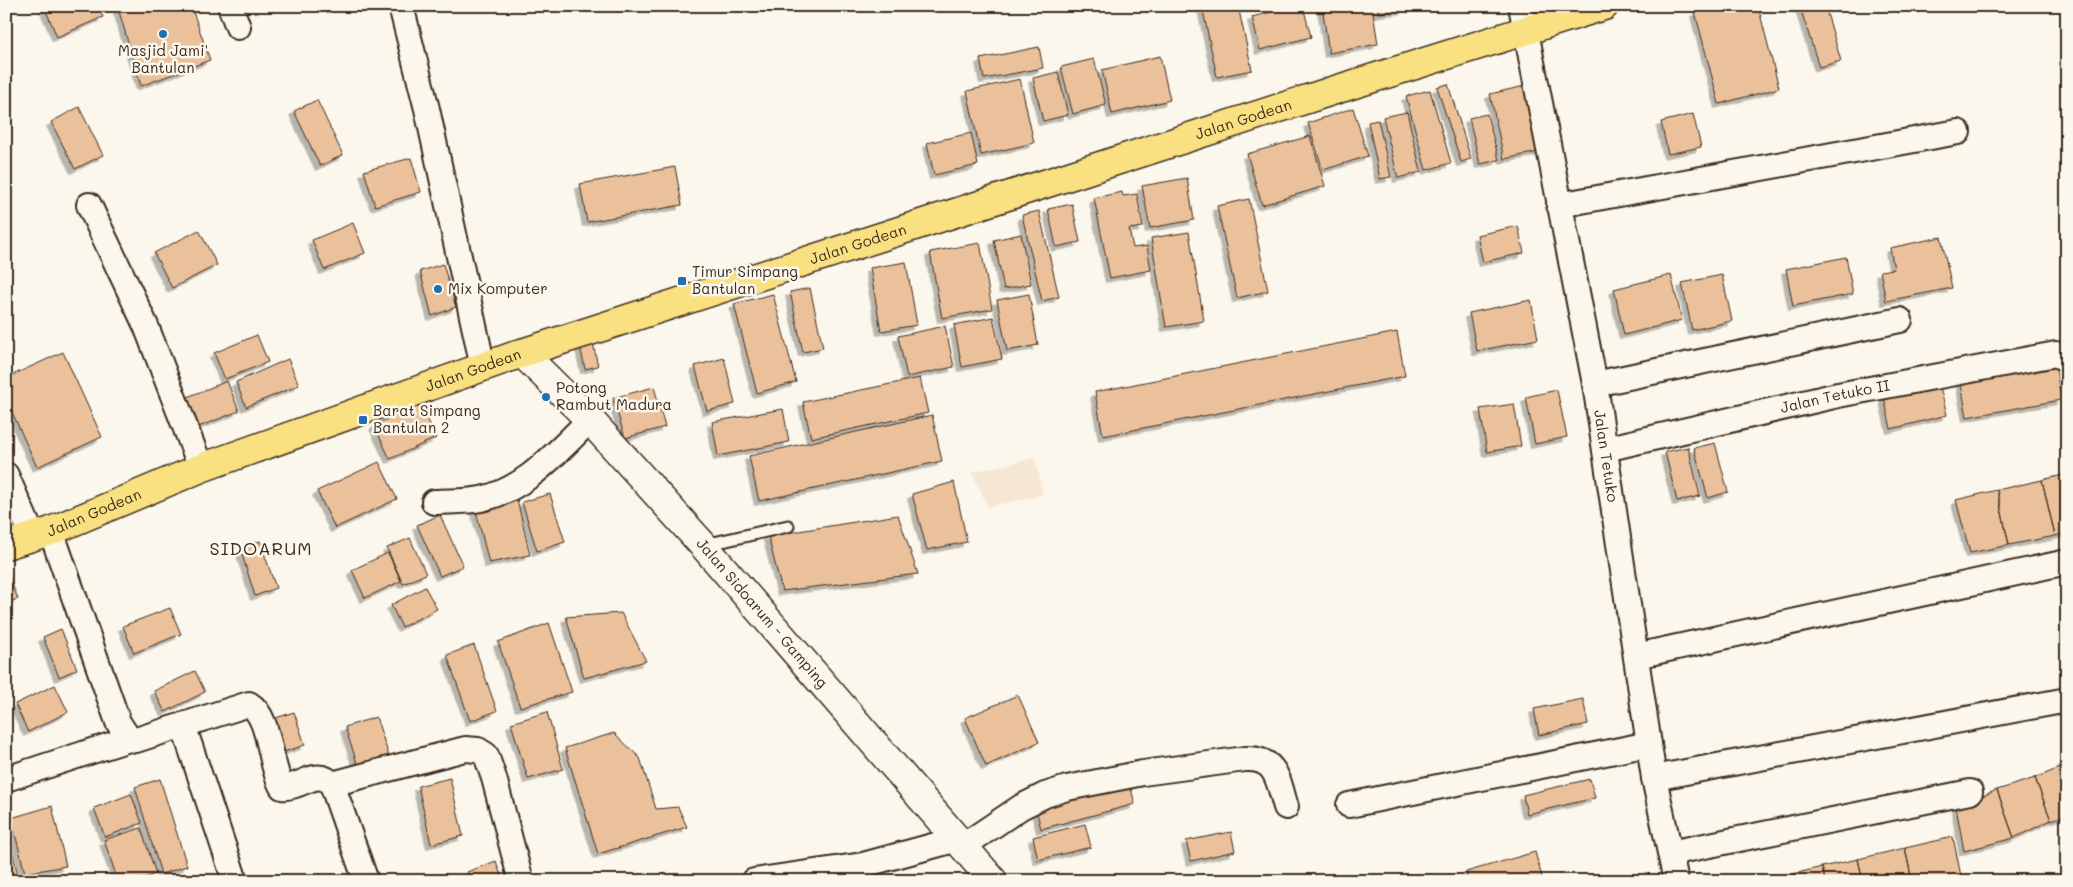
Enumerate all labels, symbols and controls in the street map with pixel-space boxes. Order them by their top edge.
marker: Masjid Jami' Bantulan [157,28,169,40]
place label: Masjid Jami' Bantulan [118,40,208,77]
street label: Jalan Godean [1192,94,1294,144]
street label: Jalan Godean [807,218,909,268]
place label: Timur Simpang Bantulan [692,261,798,298]
marker: Timur Simpang Bantulan [676,275,688,287]
place label: Mix Komputer [448,278,548,298]
marker: Mix Komputer [432,283,444,295]
street label: Jalan Godean [422,343,524,396]
street label: Jalan Tetuko II [1778,374,1892,417]
place label: Potong Rambut Madura [556,377,672,414]
marker: Potong Rambut Madura [540,391,552,403]
place label: Barat Simpang Bantulan 2 [373,400,481,437]
street label: Jalan Tetuko [1590,408,1624,504]
marker: Barat Simpang Bantulan 2 [357,414,369,426]
street label: Jalan Godean [44,483,144,541]
street label: Jalan Sidoarum - Gamping [692,533,833,692]
district label: SIDOARUM [210,536,313,560]

